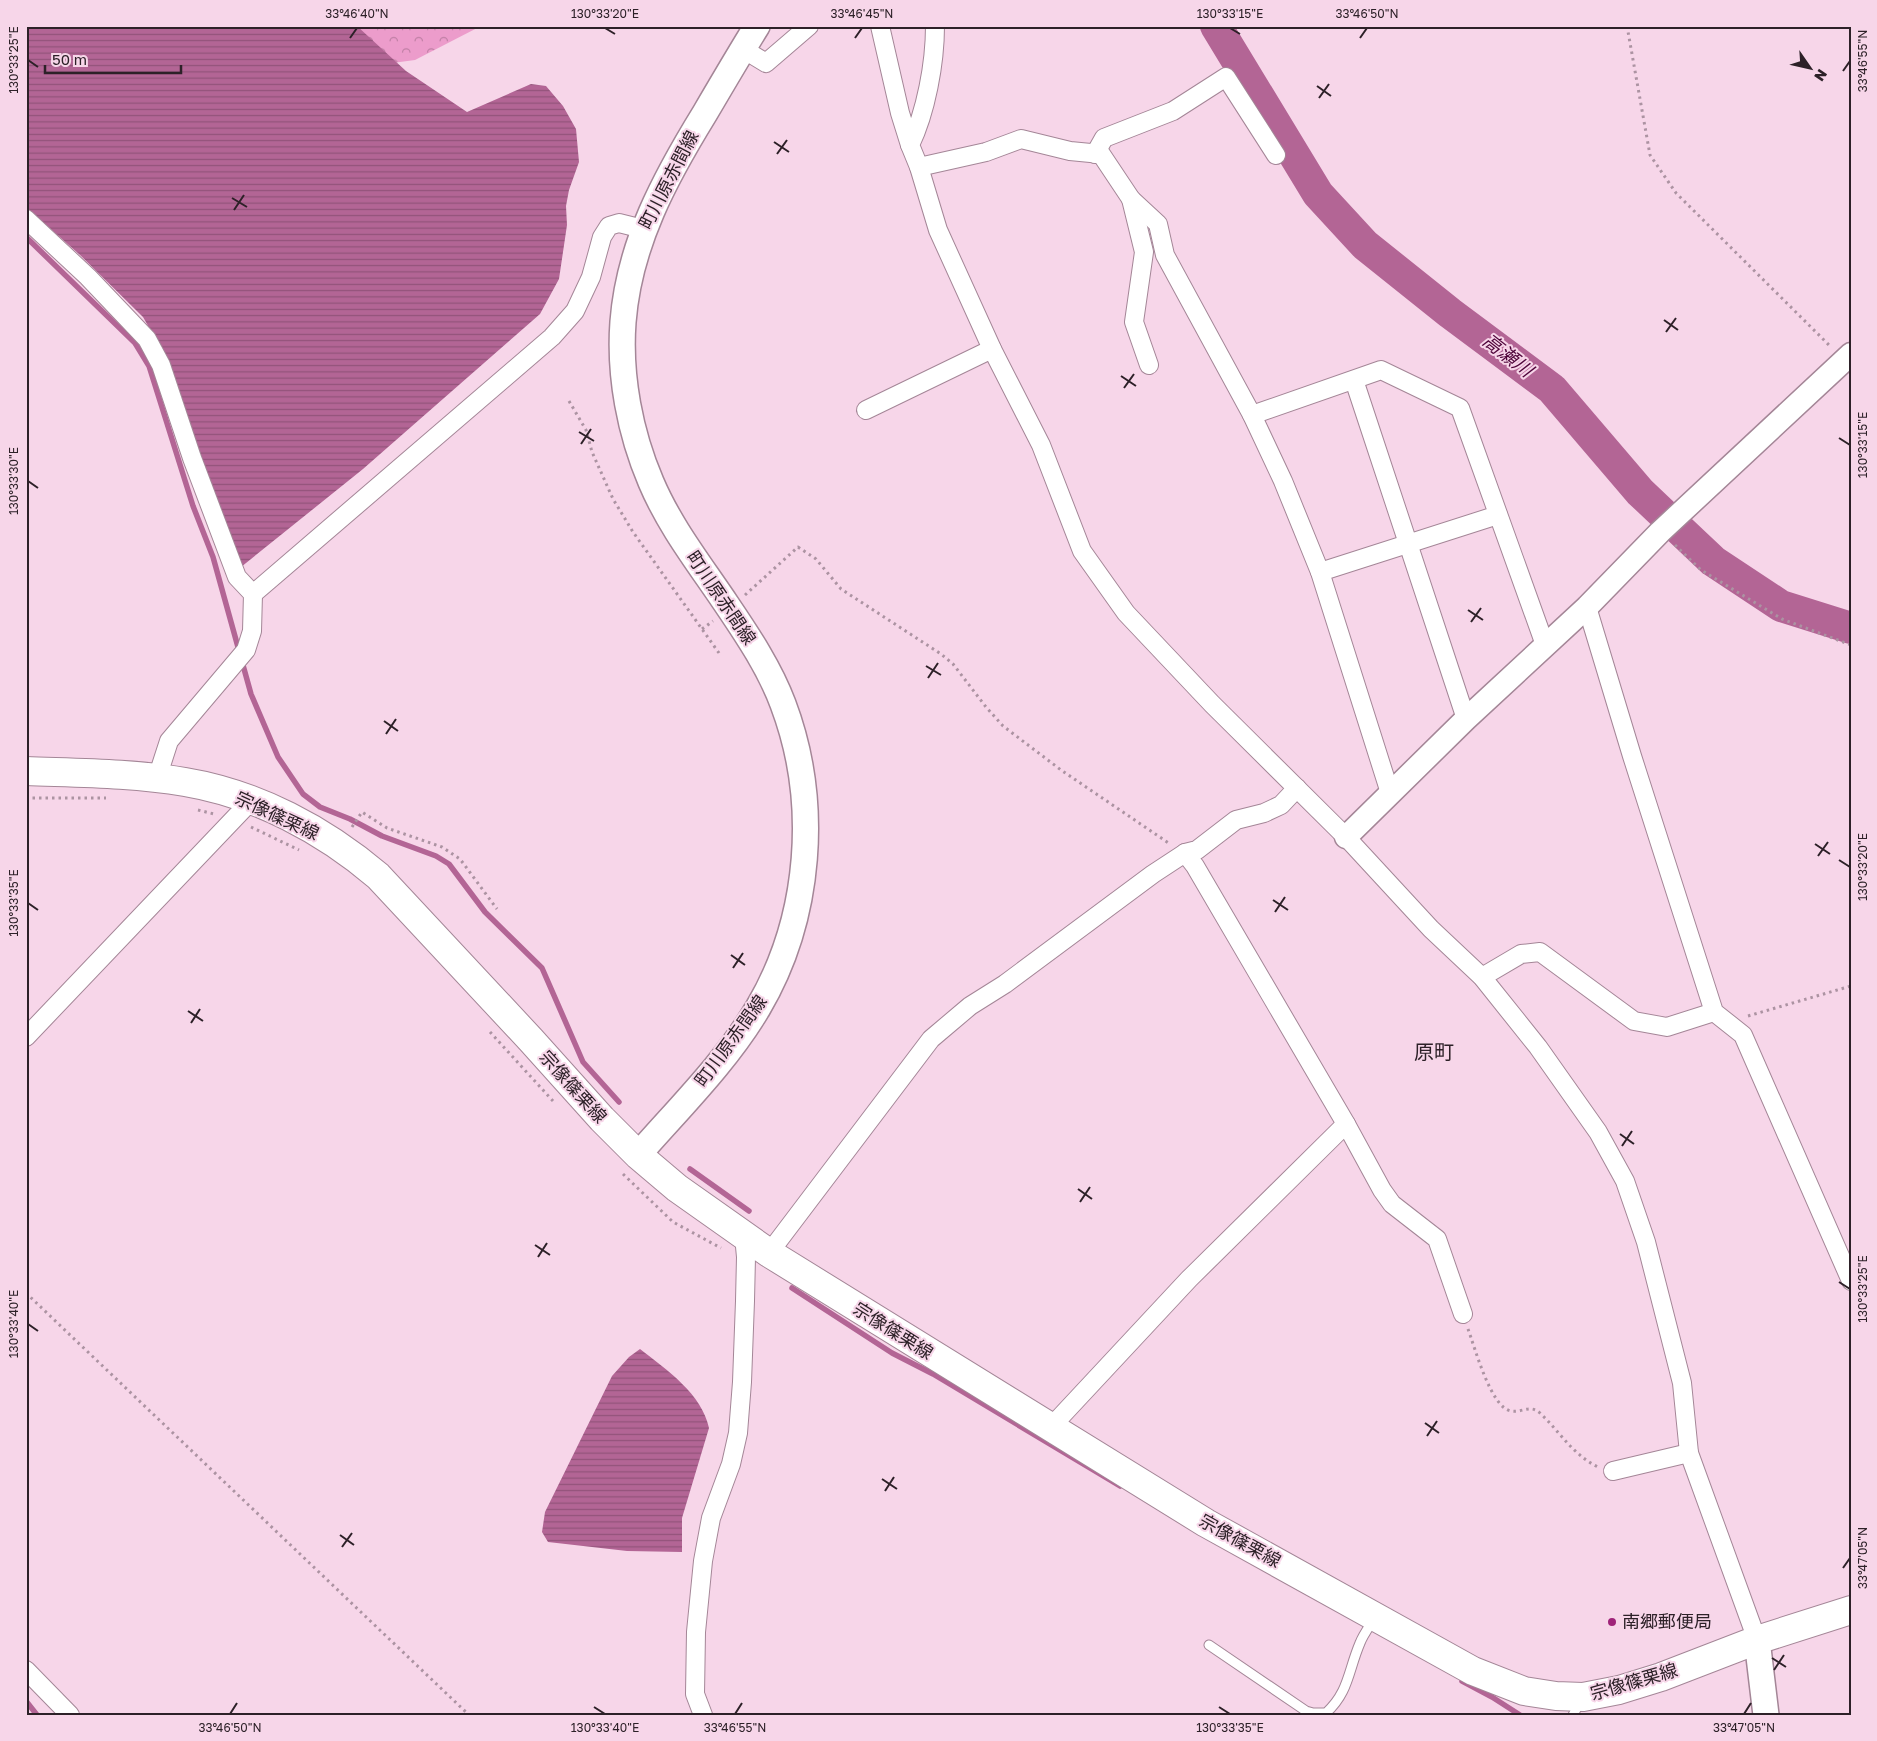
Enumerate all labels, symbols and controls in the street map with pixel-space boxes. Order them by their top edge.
text: 33°46'40"N [325,6,389,21]
text: 130°33'20"E [571,6,639,21]
text: 33°46'45"N [831,6,893,21]
text: 130°33'15"E [1197,6,1263,21]
text: 33°46'50"N [1335,6,1399,21]
text: 130°33'25"E [6,26,21,94]
text: 33°46'55"N [1855,30,1870,92]
scale bar [45,42,181,74]
north arrow [1784,42,1834,92]
text: 50 m [52,50,87,68]
text: N [1811,66,1831,85]
street label: 町川原赤間線 [634,126,702,233]
water label: 高瀬川 [1479,328,1539,382]
text: 130°33'15"E [1855,412,1870,478]
text: 130°33'30"E [6,447,21,515]
street label: 町川原赤間線 [683,547,761,648]
street label: 宗像篠栗線 [232,786,323,844]
text: 130°33'20"E [1855,833,1870,901]
text: 130°33'35"E [6,869,21,937]
street label: 町川原赤間線 [690,990,771,1091]
district label: 原町 [1414,1039,1454,1063]
street label: 宗像篠栗線 [535,1046,612,1127]
text: 130°33'25"E [1855,1255,1870,1323]
text: 130°33'40"E [6,1290,21,1358]
street label: 宗像篠栗線 [850,1297,938,1363]
street label: 宗像篠栗線 [1196,1509,1285,1572]
text: 33°47'05"N [1855,1527,1870,1589]
place label: 南郷郵便局 [1622,1610,1712,1632]
marker: 南郷郵便局 [1606,1616,1618,1628]
street label: 宗像篠栗線 [1587,1658,1680,1704]
text: 33°46'50"N [198,1720,262,1735]
text: 130°33'40"E [571,1720,639,1735]
text: 33°46'55"N [704,1720,766,1735]
text: 130°33'35"E [1196,1720,1264,1735]
text: 33°47'05"N [1713,1720,1775,1735]

